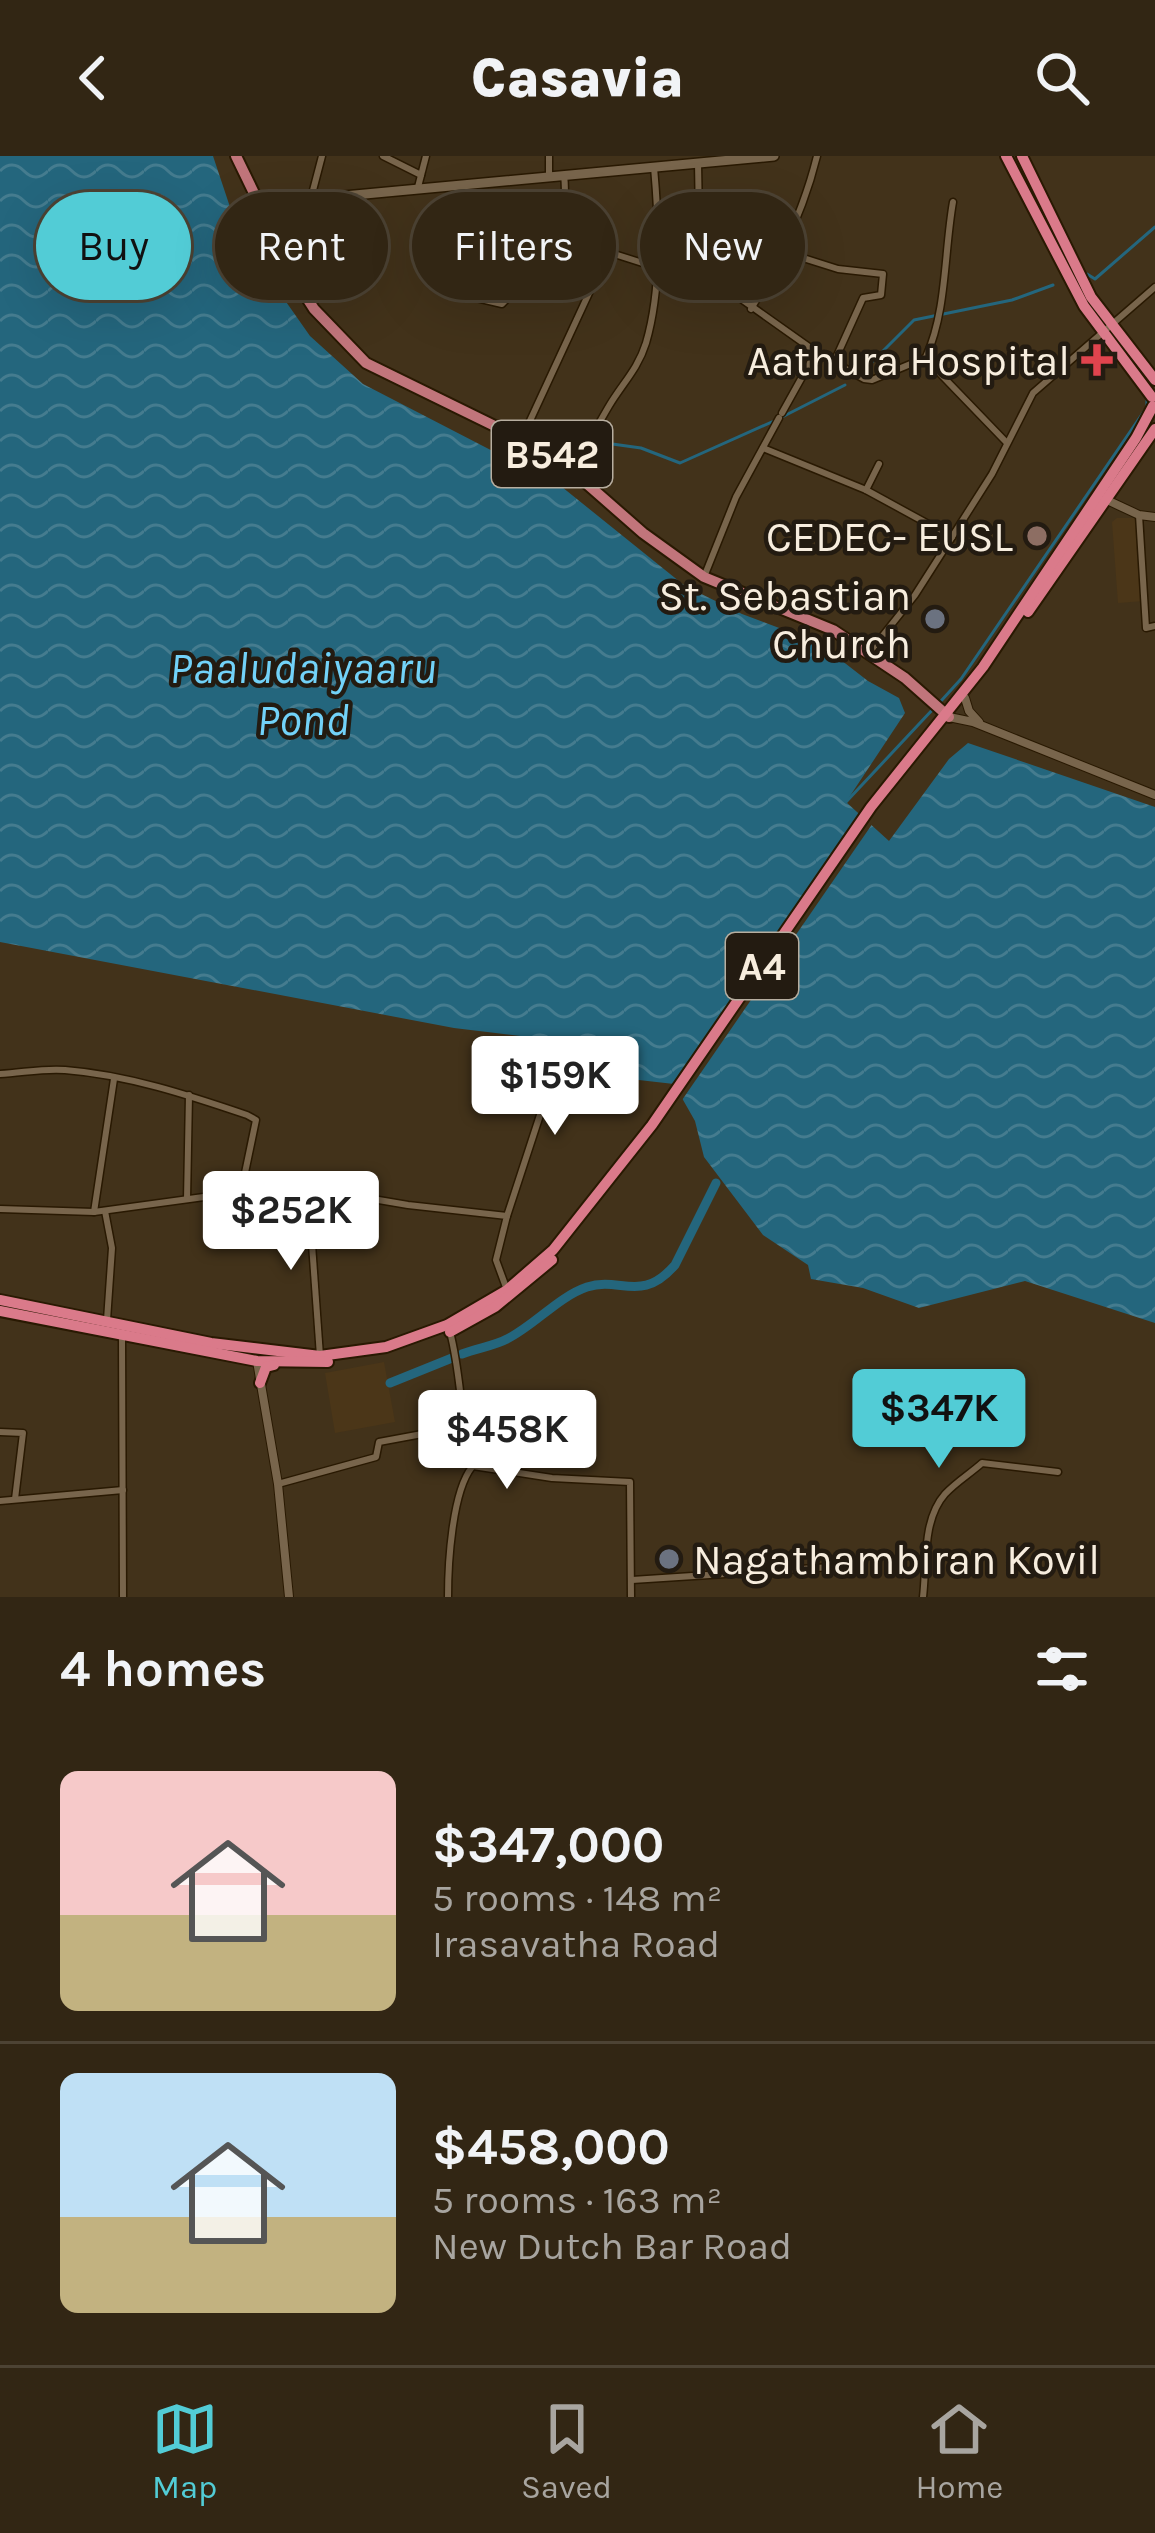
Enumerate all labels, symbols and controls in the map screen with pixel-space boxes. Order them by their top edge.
icon: back [60,45,126,111]
icon: search [1029,45,1095,111]
text: Casavia [471,46,684,110]
chip: Buy [36,192,191,300]
chip: Rent [215,192,388,300]
chip: Filters [412,192,616,300]
chip: New [640,192,805,300]
place label: Aathura Hospital [747,336,1070,386]
marker: Aathura Hospital [1081,344,1113,376]
road number: B542 [492,421,612,487]
place label: CEDEC- EUSL [766,512,1013,562]
marker: CEDEC- EUSL [1024,523,1050,549]
place label: St. Sebastian Church [659,571,911,669]
marker: St. Sebastian Church [922,606,948,632]
water label: Paaludaiyaaru Pond [169,642,437,746]
road number: A4 [726,933,798,999]
pin: $159K [471,1036,639,1138]
text: $159K [499,1052,611,1098]
pin: $252K [207,1171,375,1273]
text: $252K [230,1187,352,1233]
pin: $347K [855,1369,1023,1471]
text: $347K [879,1385,999,1431]
pin: $458K [423,1390,591,1492]
text: $458K [445,1406,569,1452]
place label: Nagathambiran Kovil [693,1535,1100,1585]
marker: Nagathambiran Kovil [656,1546,682,1572]
icon: filters [1029,1636,1095,1702]
text: 4 homes [60,1639,266,1699]
text: $347,000 [432,1815,664,1875]
icon: home [156,1819,300,1963]
text: 5 rooms · 148 m² [432,1875,723,1921]
text: Irasavatha Road [432,1921,720,1967]
text: $458,000 [432,2117,670,2177]
icon: home [156,2121,300,2265]
text: 5 rooms · 163 m² [432,2177,722,2223]
text: New Dutch Bar Road [432,2223,792,2269]
tab: Map [152,2396,218,2506]
tab: Saved [521,2396,612,2506]
tab: Home [915,2396,1003,2506]

